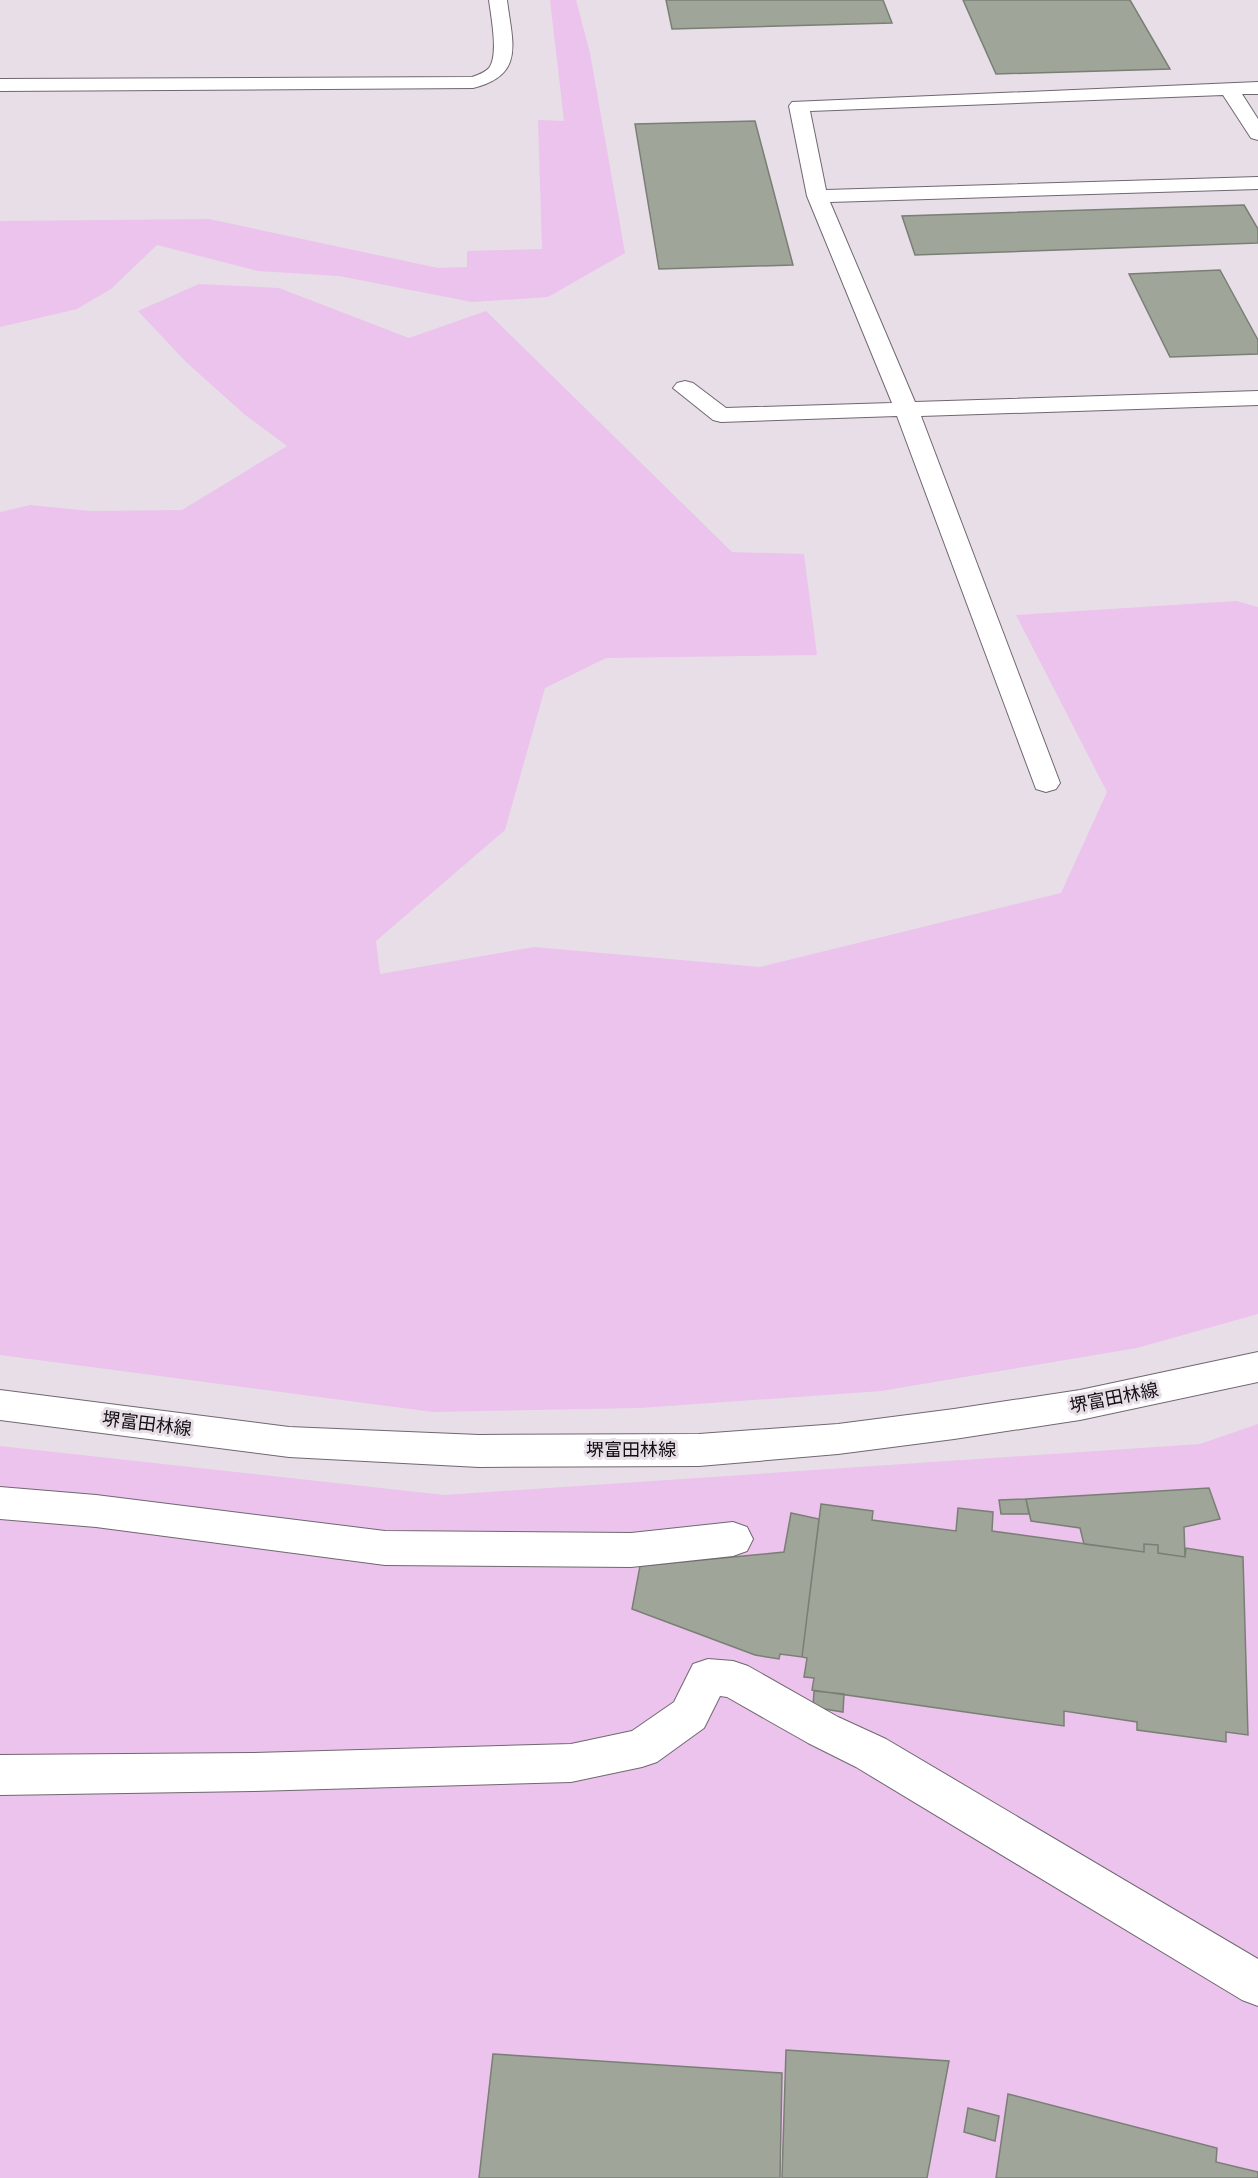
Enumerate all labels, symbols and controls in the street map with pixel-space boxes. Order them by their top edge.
street label: 堺富田林線 [1068,1379,1160,1416]
street label: 堺富田林線 [101,1408,193,1439]
street label: 堺富田林線 [586,1439,676,1460]

